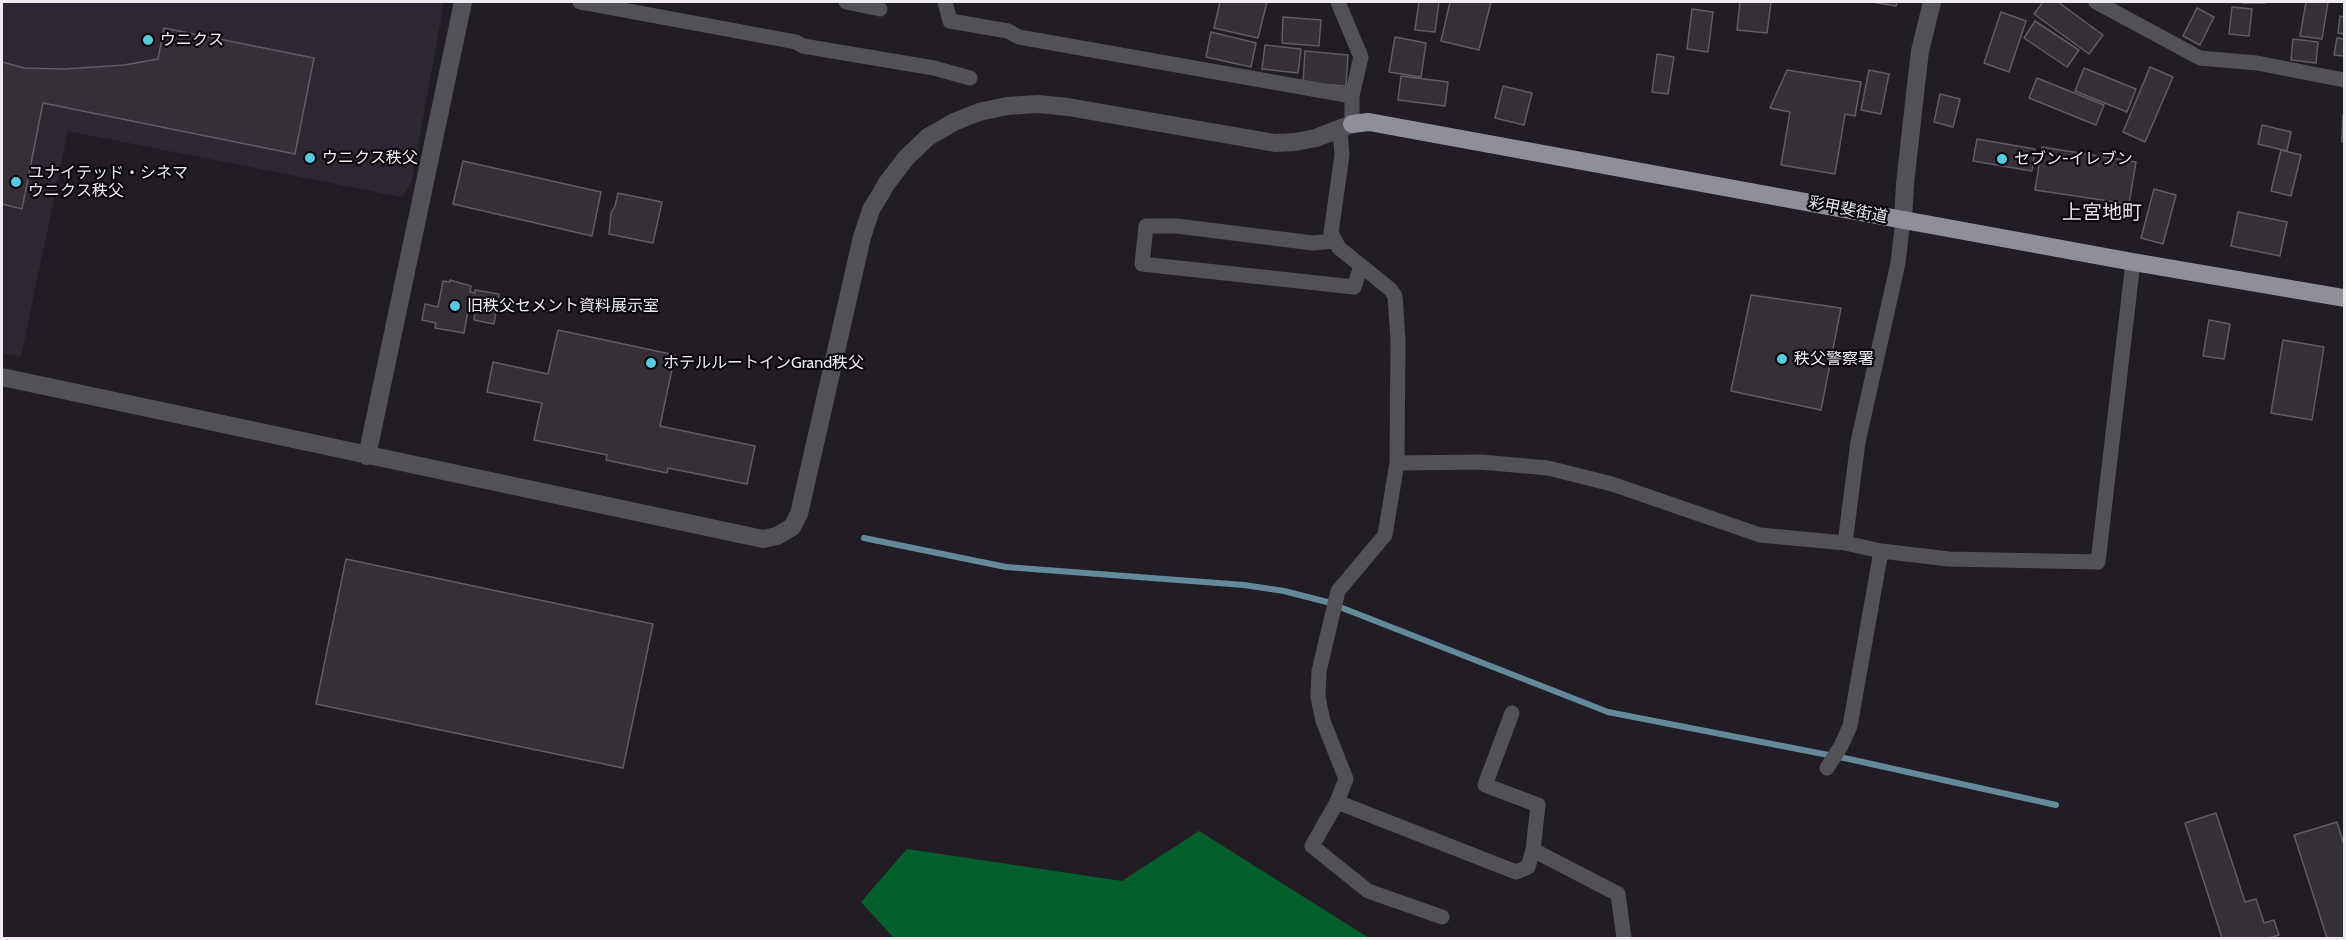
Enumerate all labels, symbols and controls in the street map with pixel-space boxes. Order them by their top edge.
place label: ウニクス [160,30,224,50]
marker: ウニクス [141,33,155,47]
place label: ウニクス秩父 [322,148,418,168]
place label: セブン-イレブン [2014,149,2133,169]
marker: ウニクス秩父 [303,151,317,165]
marker: セブン-イレブン [1995,152,2009,166]
place label: ユナイテッド・シネマ ウニクス秩父 [28,163,188,201]
marker: ユナイテッド・シネマ ウニクス秩父 [9,175,23,189]
street label: 彩甲斐街道 [1807,193,1889,227]
district label: 上宮地町 [2062,201,2142,225]
place label: 旧秩父セメント資料展示室 [467,296,659,316]
marker: 旧秩父セメント資料展示室 [448,299,462,313]
place label: 秩父警察署 [1794,349,1874,369]
marker: 秩父警察署 [1775,352,1789,366]
place label: ホテルルートインGrand秩父 [663,353,864,373]
marker: ホテルルートインGrand秩父 [644,356,658,370]

